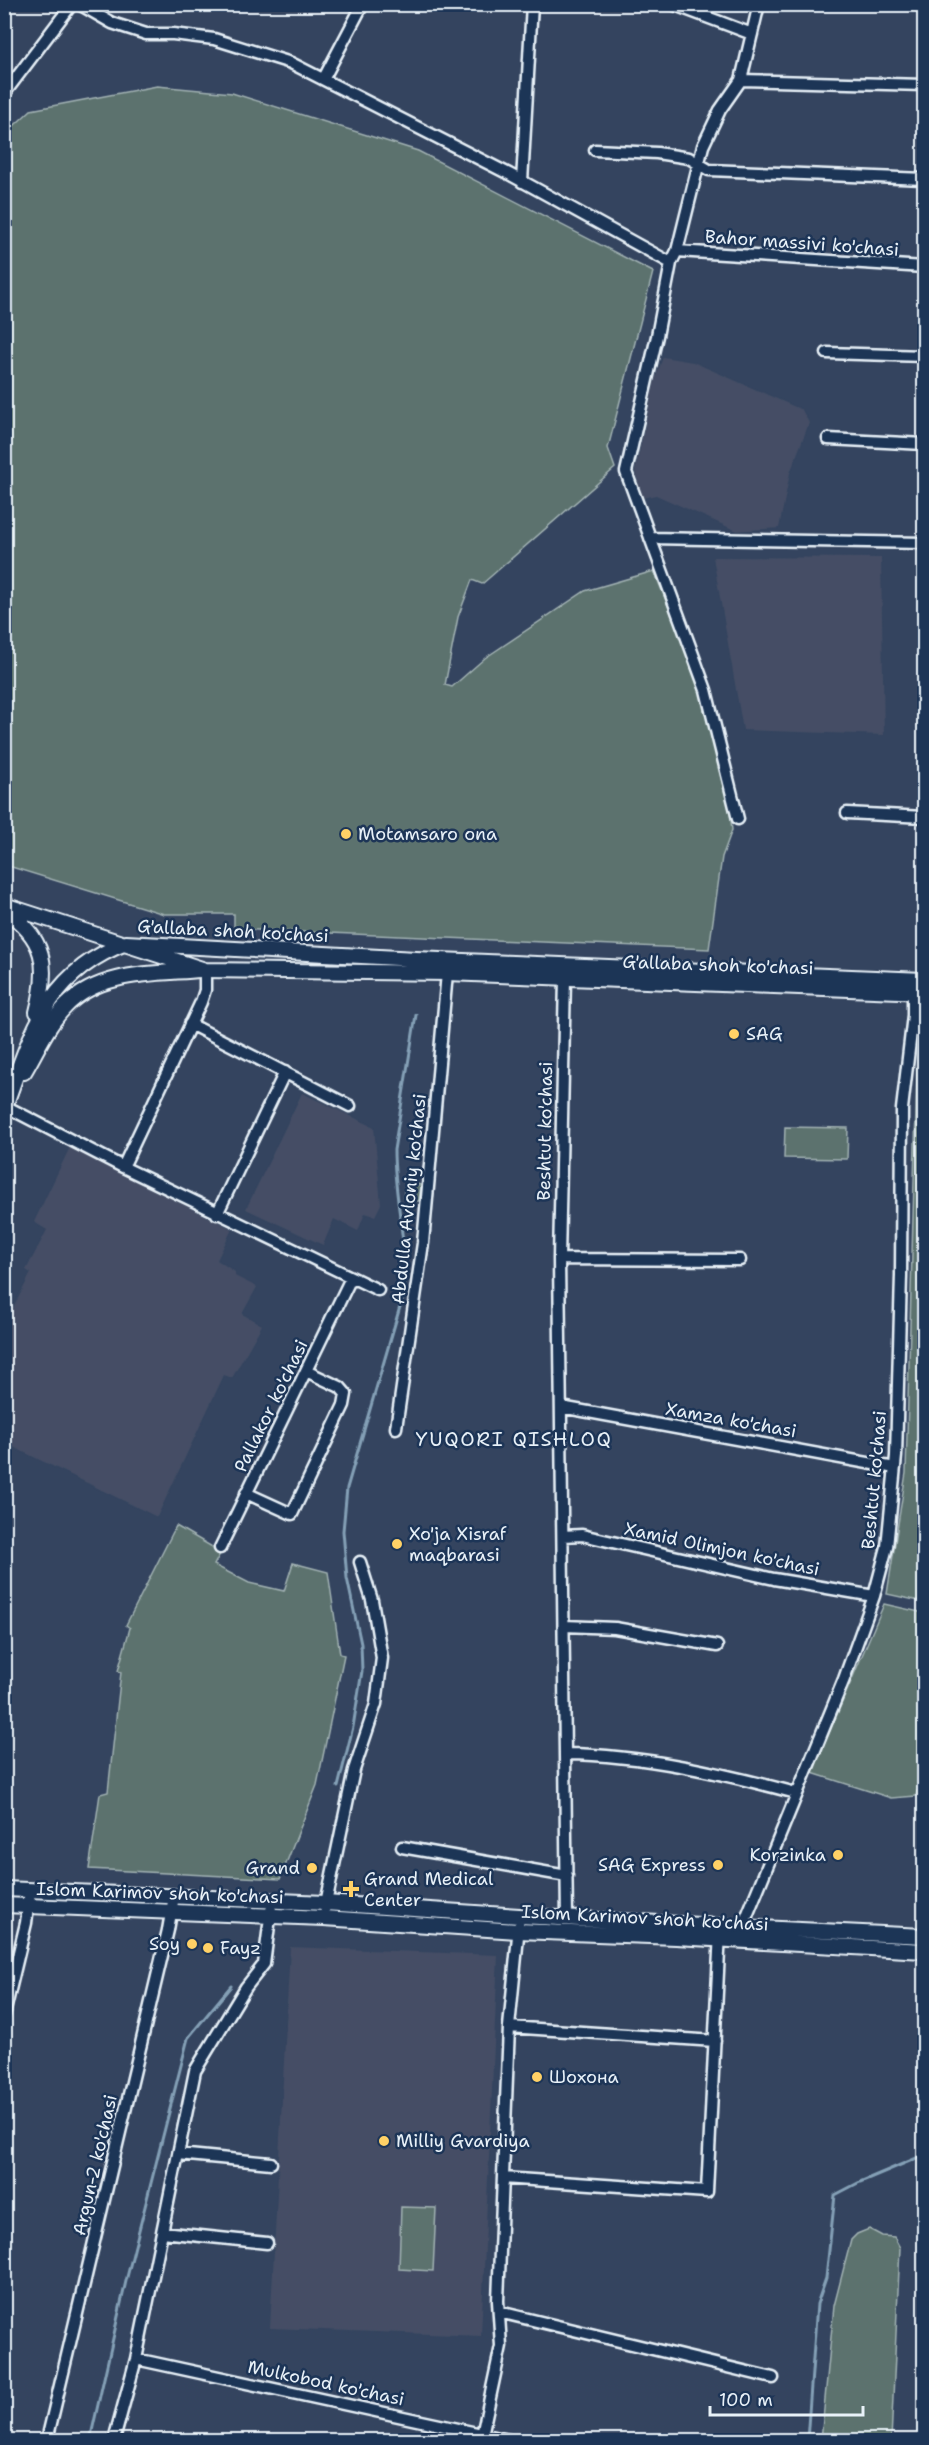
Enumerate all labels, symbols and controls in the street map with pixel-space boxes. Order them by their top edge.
street label: Bahor massivi ko'chasi [704,224,900,262]
place label: Motamsaro ona [358,822,497,846]
marker: Motamsaro ona [339,827,353,841]
street label: G'allaba shoh ko'chasi [137,914,329,948]
street label: G'allaba shoh ko'chasi [622,950,814,980]
place label: SAG [746,1022,783,1046]
marker: SAG [727,1027,741,1041]
street label: Beshtut ko'chasi [532,1061,558,1201]
street label: Abdulla Avloniy ko'chasi [386,1093,432,1305]
street label: Pallakor ko'chasi [229,1336,313,1476]
street label: Xamza ko'chasi [664,1397,798,1443]
street label: Beshtut ko'chasi [856,1410,892,1550]
district label: YUQORI QISHLOQ [416,1426,612,1452]
street label: Xamid Olimjon ko'chasi [622,1517,822,1581]
place label: Xo'ja Xisraf maqbarasi [409,1522,507,1567]
marker: Xo'ja Xisraf maqbarasi [390,1537,404,1551]
place label: Korzinka [749,1843,826,1867]
marker: Korzinka [831,1848,845,1862]
place label: SAG Express [598,1853,706,1877]
place label: Grand [245,1856,300,1880]
marker: SAG Express [711,1858,725,1872]
marker: Grand [305,1861,319,1875]
place label: Grand Medical Center [364,1867,494,1912]
street label: Islom Karimov shoh ko'chasi [36,1877,284,1909]
marker: Grand Medical Center [342,1880,360,1898]
street label: Islom Karimov shoh ko'chasi [521,1900,769,1936]
place label: Soy [149,1932,180,1956]
place label: Fayz [220,1936,261,1960]
marker: Soy [185,1937,199,1951]
marker: Fayz [201,1941,215,1955]
place label: Шохона [549,2065,619,2089]
marker: Шохона [530,2070,544,2084]
street label: Argun-2 ko'chasi [67,2092,123,2238]
place label: Milliy Gvardiya [396,2129,530,2153]
marker: Milliy Gvardiya [377,2134,391,2148]
street label: Mulkobod ko'chasi [245,2355,407,2411]
scale bar [710,2379,863,2417]
text: 100 m [719,2388,773,2412]

